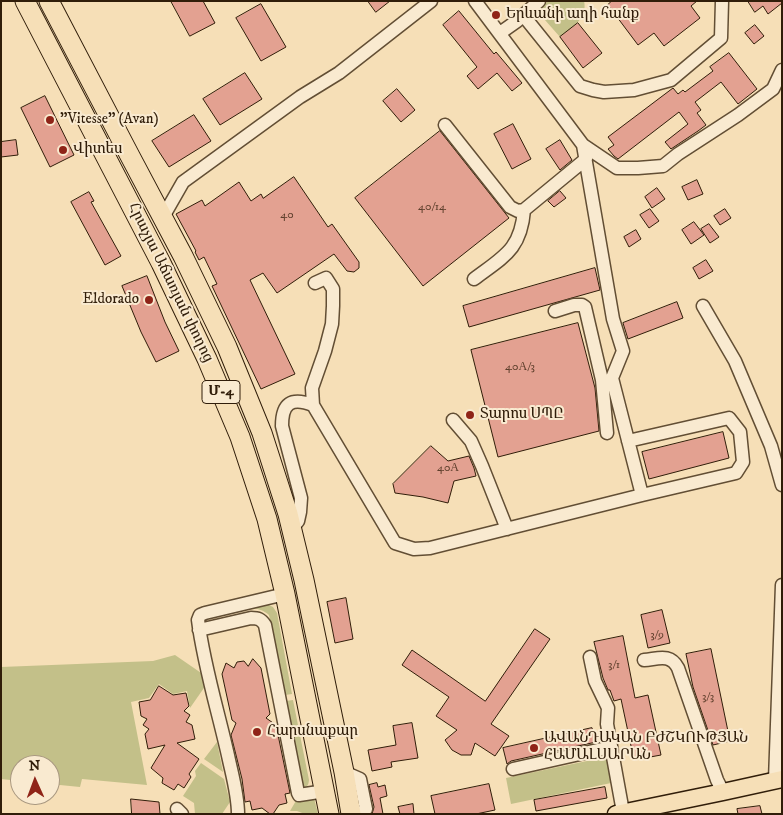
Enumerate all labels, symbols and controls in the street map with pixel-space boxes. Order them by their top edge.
place label: Երևանի աղի հանք [506,6,639,24]
marker: Երևանի աղի հանք [490,9,502,21]
place label: "Vitesse" (Avan) [60,111,159,129]
marker: "Vitesse" (Avan) [44,114,56,126]
place label: Վիտես [73,141,123,159]
marker: Վիտես [57,144,69,156]
street label: Հրաչյա Աճառյան փողոց [123,200,217,366]
house number: 40/14 [418,201,446,215]
house number: 40 [280,209,294,223]
place label: Eldorado [82,291,139,309]
marker: Eldorado [143,294,155,306]
house number: 40А/3 [505,361,535,375]
road number: Մ-4 [202,381,240,404]
place label: Տարոս ՍՊԸ [480,406,564,424]
marker: Տարոս ՍՊԸ [464,409,476,421]
house number: 40А [437,462,459,476]
house number: 3/9 [650,629,664,643]
house number: 3/1 [608,659,620,673]
house number: 3/3 [702,691,714,705]
place label: Հարսնաքար [267,723,358,741]
marker: Հարսնաքար [251,726,263,738]
place label: ԱՎԱՆԴԱԿԱՆ ԲԺՇԿՈՒԹՅԱՆ ՀԱՄԱԼՍԱՐԱՆ [544,730,748,765]
marker: ԱՎԱՆԴԱԿԱՆ ԲԺՇԿՈՒԹՅԱՆ ՀԱՄԱԼՍԱՐԱՆ [528,742,540,754]
north arrow [10,755,60,805]
text: N [28,757,41,775]

